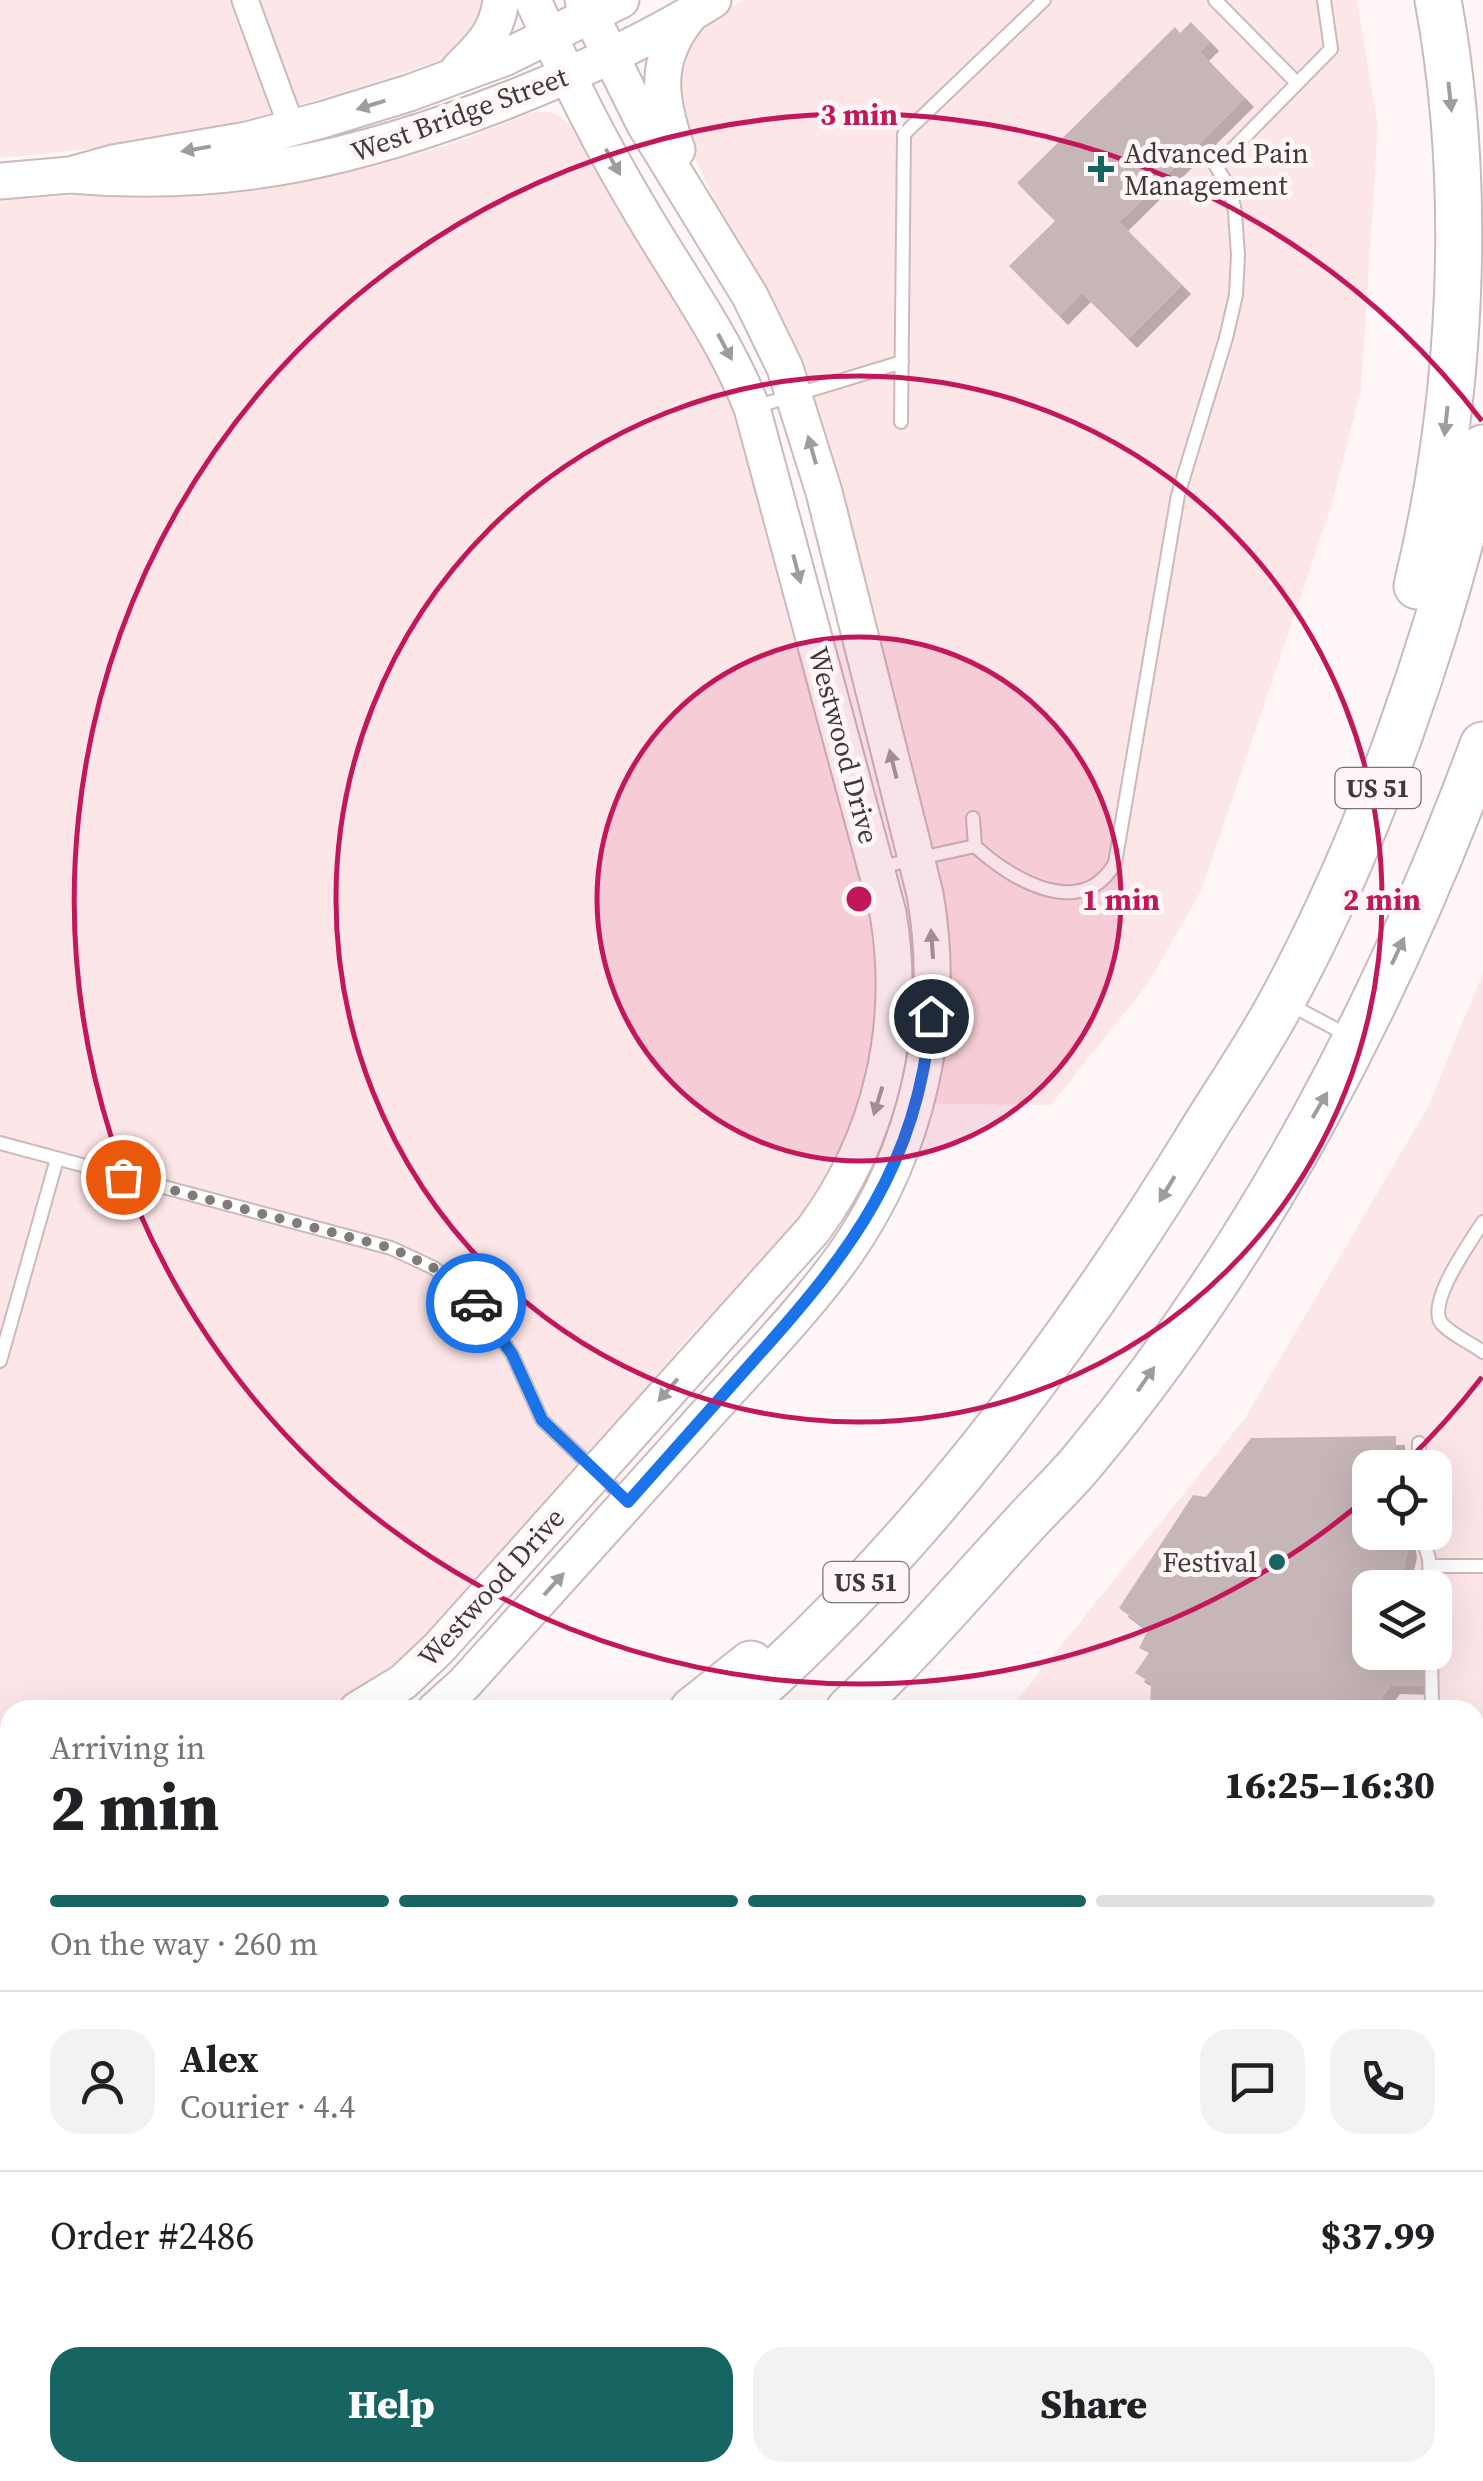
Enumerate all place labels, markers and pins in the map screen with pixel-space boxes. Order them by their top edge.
place label: Advanced Pain Management [1124,134,1309,204]
marker: Advanced Pain Management [1088,156,1114,182]
centre of rings [841,881,877,917]
pin [889,974,974,1059]
pin [81,1135,166,1220]
place label: Festival [1162,1543,1257,1581]
marker: Festival [1266,1551,1288,1573]

